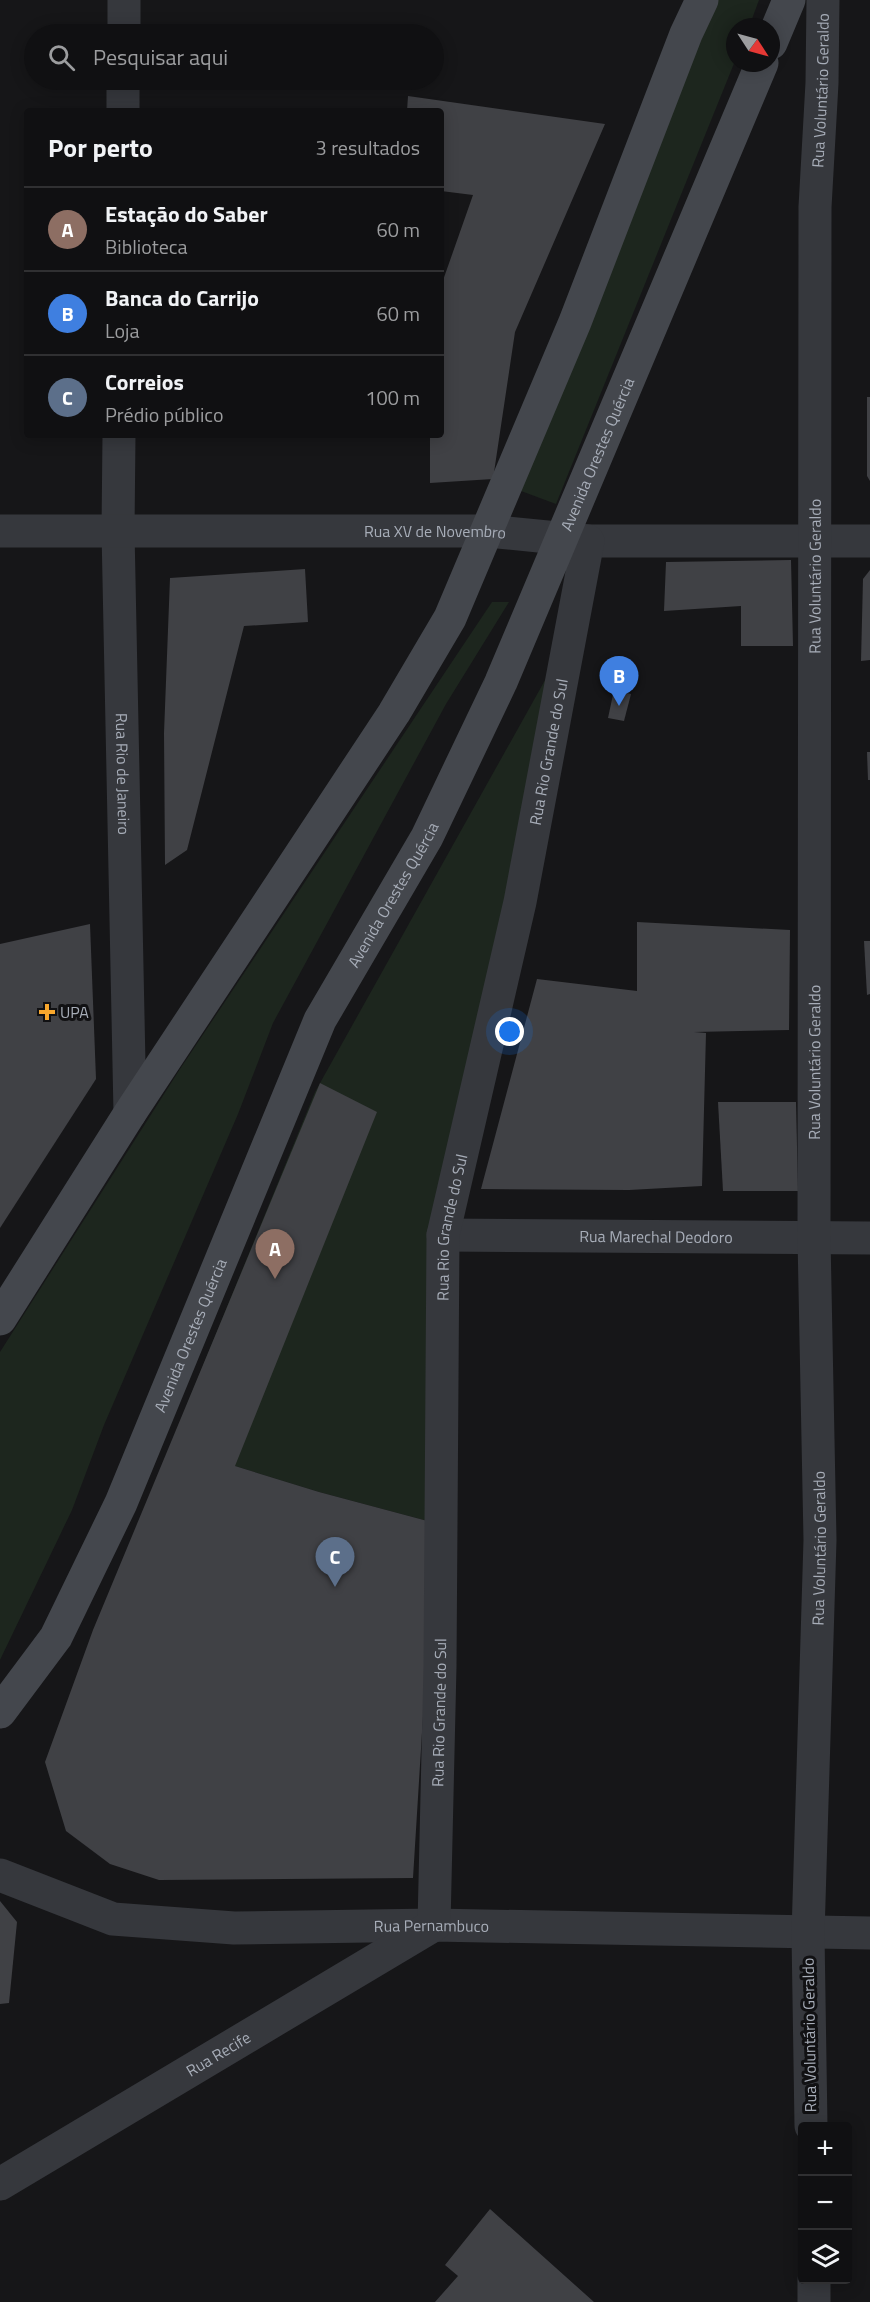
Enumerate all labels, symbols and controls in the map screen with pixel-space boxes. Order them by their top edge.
street label: Rua Voluntário Geraldo [805,13,835,168]
north arrow [726,18,780,72]
search box [24,24,444,90]
text: Pesquisar aqui [93,40,228,74]
icon: search [45,41,78,74]
text: Por perto [48,128,153,167]
text: 3 resultados [316,132,420,163]
text: Estação do Saber [105,197,268,231]
text: A [61,214,74,245]
text: 60 m [376,214,420,245]
text: Biblioteca [105,231,188,262]
text: Banca do Carrijo [105,281,259,315]
text: B [61,298,74,329]
text: 60 m [376,298,420,329]
text: Loja [105,315,139,346]
text: Correios [105,365,184,399]
street label: Avenida Orestes Quércia [554,374,640,534]
text: C [62,382,73,413]
text: 100 m [365,382,420,413]
text: Prédio público [105,399,223,430]
street label: Rua Voluntário Geraldo [803,499,827,654]
street label: Rua XV de Novembro [364,519,507,545]
pin: B [600,656,638,706]
street label: Rua Rio Grande do Sul [523,677,574,827]
street label: Rua Rio de Janeiro [110,713,136,835]
street label: Avenida Orestes Quércia [341,818,444,972]
street label: Rua Voluntário Geraldo [802,985,826,1140]
place label: UPA [60,1000,89,1024]
marker: UPA [38,1003,56,1021]
your location [495,1017,524,1046]
street label: Rua Rio Grande do Sul [431,1152,473,1301]
street label: Rua Marechal Deodoro [579,1224,733,1249]
pin: A [256,1230,294,1279]
street label: Avenida Orestes Quércia [148,1255,233,1416]
street label: Rua Voluntário Geraldo [805,1471,832,1626]
pin: C [316,1538,354,1587]
street label: Rua Rio Grande do Sul [425,1638,452,1787]
street label: Rua Pernambuco [374,1913,489,1938]
street label: Rua Voluntário Geraldo [796,1958,822,2112]
street label: Rua Recife [181,2025,255,2082]
map controls [798,2122,852,2284]
button: + [798,2122,852,2176]
button: − [798,2176,852,2230]
button: layers [798,2230,852,2284]

